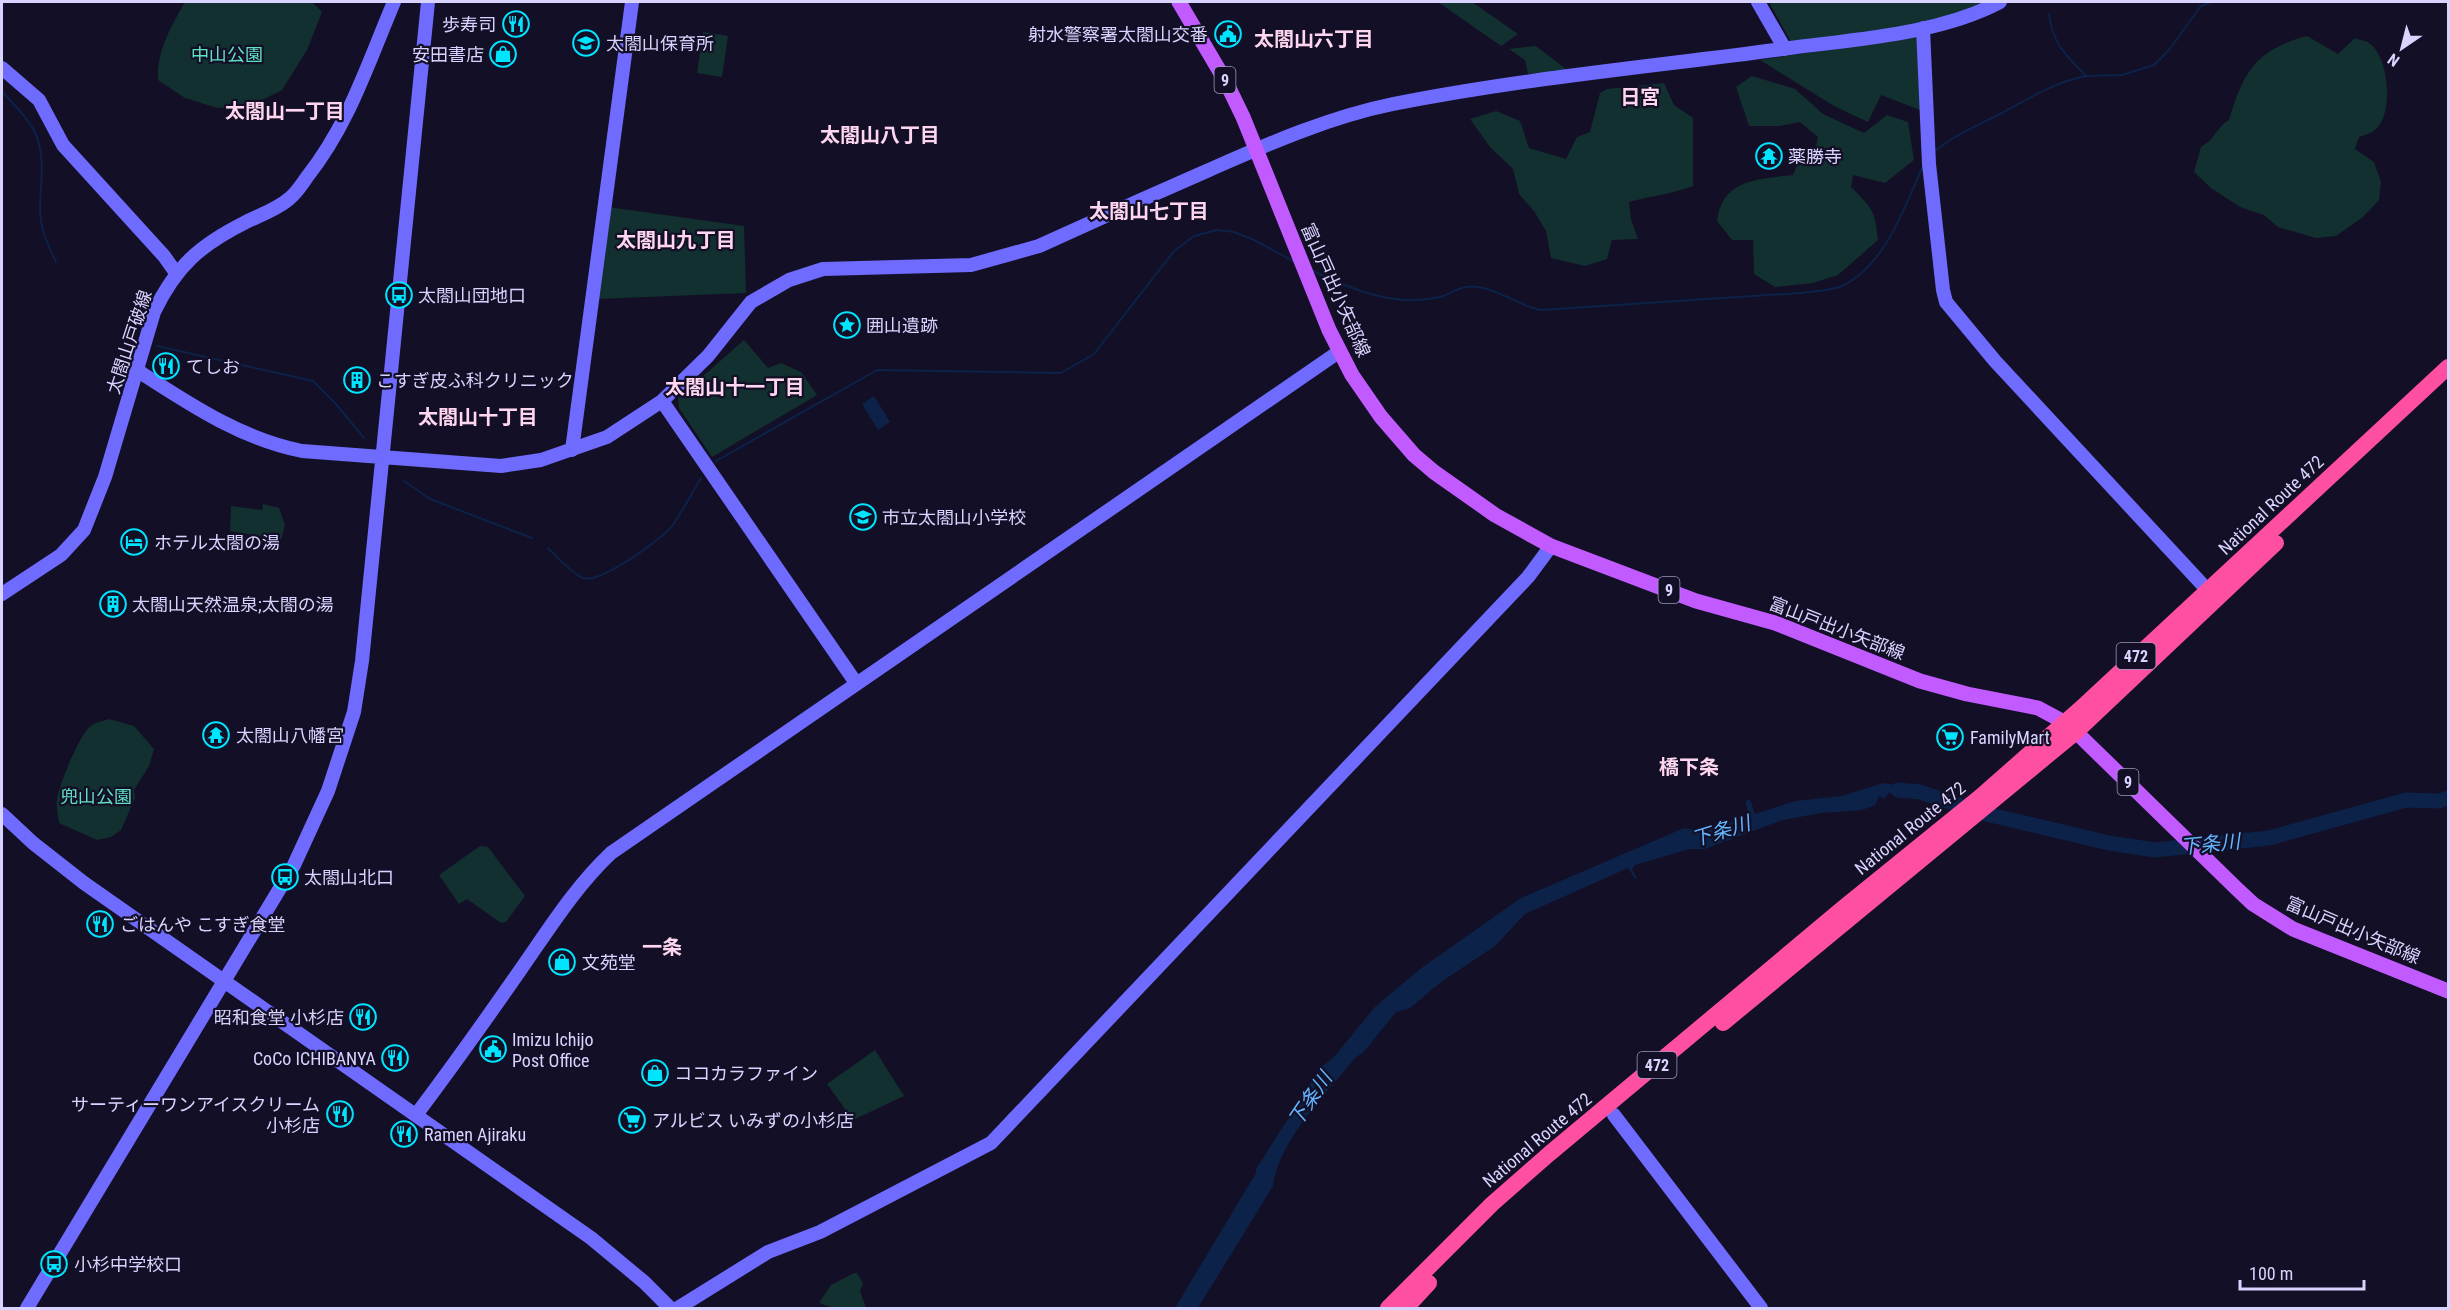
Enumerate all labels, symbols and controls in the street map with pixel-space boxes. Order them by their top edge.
restaurant icon: 歩寿司 [501,9,531,39]
place label: 歩寿司 [442,14,496,35]
north arrow [2372,18,2432,78]
public building icon: 射水警察署太閤山交番 [1213,19,1243,49]
place label: 射水警察署太閤山交番 [1028,24,1208,45]
district label: 太閤山六丁目 [1254,27,1374,51]
school or university icon: 太閤山保育所 [571,28,601,58]
place label: 太閤山保育所 [606,33,714,54]
shop icon: 安田書店 [488,39,518,69]
park label: 中山公園 [191,44,263,65]
place label: 安田書店 [412,44,484,65]
text: N [2384,49,2403,70]
road number: 9 [1214,67,1236,93]
district label: 日宮 [1620,85,1660,109]
district label: 太閤山一丁目 [225,99,345,123]
district label: 太閤山八丁目 [820,123,940,147]
temple icon: 薬勝寺 [1754,141,1784,171]
place label: 薬勝寺 [1788,146,1842,167]
district label: 太閤山七丁目 [1089,199,1209,223]
street label: 富山戸出小矢部線 [1297,220,1375,360]
district label: 太閤山九丁目 [616,228,736,252]
bus stop icon: 太閤山団地口 [384,280,414,310]
place label: 太閤山団地口 [418,285,526,306]
street label: 太閤山戸破線 [102,287,156,397]
place icon: 囲山遺跡 [832,310,862,340]
place label: 囲山遺跡 [866,315,938,336]
restaurant icon: てしお [151,351,181,381]
place label: てしお [186,356,240,377]
building icon: こすぎ皮ふ科クリニック [342,365,372,395]
place label: こすぎ皮ふ科クリニック [376,370,574,391]
district label: 太閤山十一丁目 [665,375,805,399]
district label: 太閤山十丁目 [418,405,538,429]
street label: National Route 472 [2214,451,2328,559]
school or university icon: 市立太閤山小学校 [848,502,878,532]
place label: 市立太閤山小学校 [882,507,1026,528]
hotel icon: ホテル太閤の湯 [119,527,149,557]
place label: ホテル太閤の湯 [154,532,280,553]
road number: 9 [1658,577,1680,603]
building icon: 太閤山天然温泉;太閤の湯 [98,589,128,619]
street label: 富山戸出小矢部線 [1766,592,1908,664]
place label: 太閤山天然温泉;太閤の湯 [132,594,334,615]
road number: 472 [2116,643,2156,669]
temple icon: 太閤山八幡宮 [201,720,231,750]
supermarket icon: FamilyMart [1935,722,1965,752]
place label: 太閤山八幡宮 [236,725,344,746]
place label: FamilyMart [1970,727,2050,748]
district label: 橋下条 [1659,755,1719,779]
road number: 9 [2118,769,2138,795]
street label: National Route 472 [1851,777,1969,879]
park label: 兜山公園 [60,786,132,807]
water label: 下条川 [1689,810,1755,851]
water label: 下条川 [2179,829,2243,859]
bus stop icon: 太閤山北口 [270,862,300,892]
place label: 太閤山北口 [304,867,394,888]
street label: 富山戸出小矢部線 [2283,892,2423,968]
restaurant icon: ごはんや こすぎ食堂 [85,909,115,939]
place label: ごはんや こすぎ食堂 [120,914,286,935]
district label: 一条 [642,935,682,959]
shop icon: 文苑堂 [547,947,577,977]
place label: 文苑堂 [582,952,636,973]
restaurant icon: 昭和食堂 小杉店 [348,1002,378,1032]
place label: 昭和食堂 小杉店 [214,1007,344,1028]
place label: Imizu Ichijo Post Office [512,1029,594,1071]
public building icon: Imizu Ichijo Post Office [478,1034,508,1064]
restaurant icon: CoCo ICHIBANYA [380,1043,410,1073]
place label: CoCo ICHIBANYA [253,1048,377,1069]
road number: 472 [1638,1052,1676,1078]
shop icon: ココカラファイン [640,1058,670,1088]
place label: ココカラファイン [674,1063,818,1084]
water label: 下条川 [1283,1066,1338,1131]
street label: National Route 472 [1478,1088,1596,1192]
place label: サーティーワンアイスクリーム 小杉店 [71,1094,320,1136]
restaurant icon: サーティーワンアイスクリーム 小杉店 [325,1099,355,1129]
supermarket icon: アルビス いみずの小杉店 [617,1105,647,1135]
place label: アルビス いみずの小杉店 [652,1110,854,1131]
restaurant icon: Ramen Ajiraku [389,1119,419,1149]
place label: Ramen Ajiraku [424,1124,526,1145]
bus stop icon: 小杉中学校口 [39,1249,69,1279]
scale bar [2240,1253,2364,1291]
place label: 小杉中学校口 [74,1254,182,1275]
text: 100 m [2249,1263,2293,1284]

